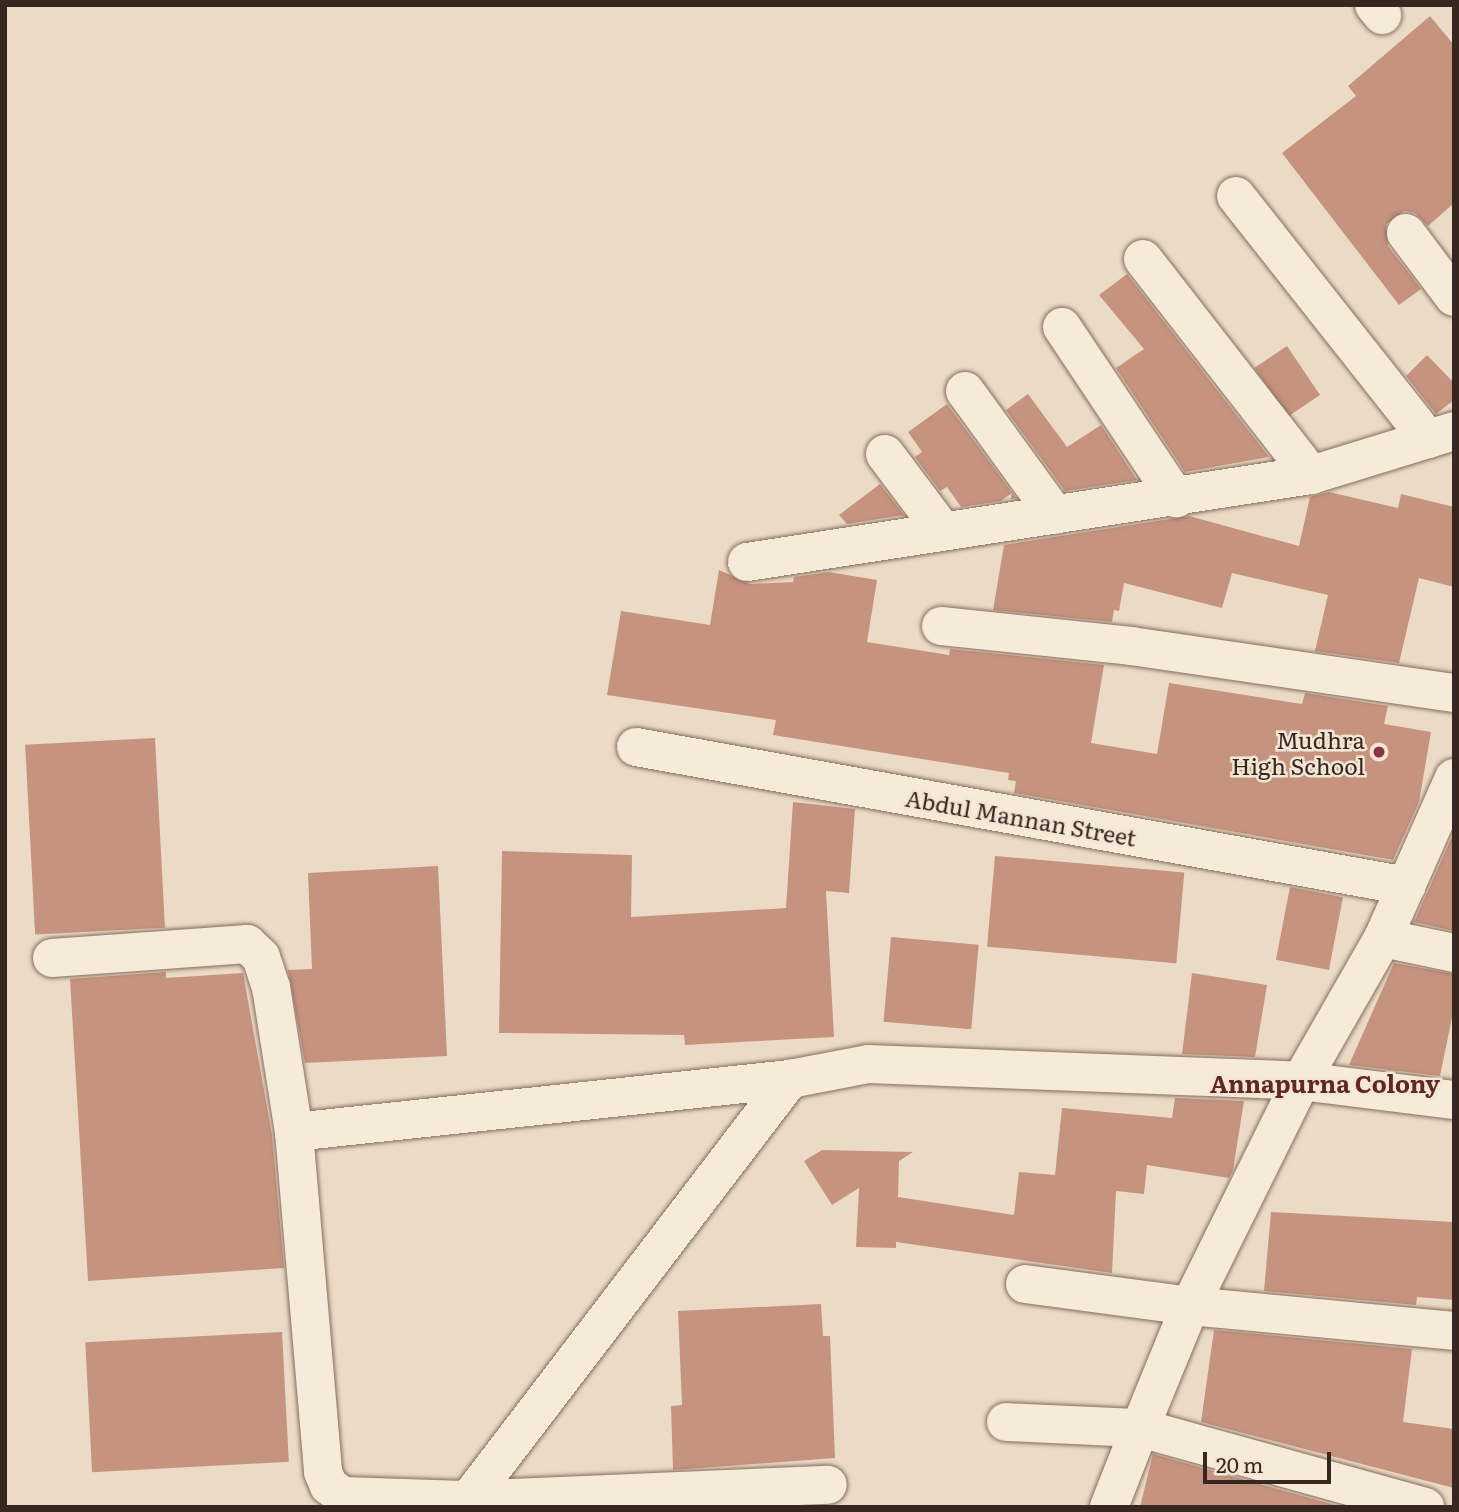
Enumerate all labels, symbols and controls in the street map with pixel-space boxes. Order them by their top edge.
place label: Mudhra High School [1231,725,1365,779]
marker: Mudhra High School [1371,744,1387,760]
street label: Abdul Mannan Street [903,783,1139,851]
district label: Annapurna Colony [1210,1069,1440,1097]
scale bar [1207,1438,1335,1482]
text: 20 m [1216,1448,1263,1479]

